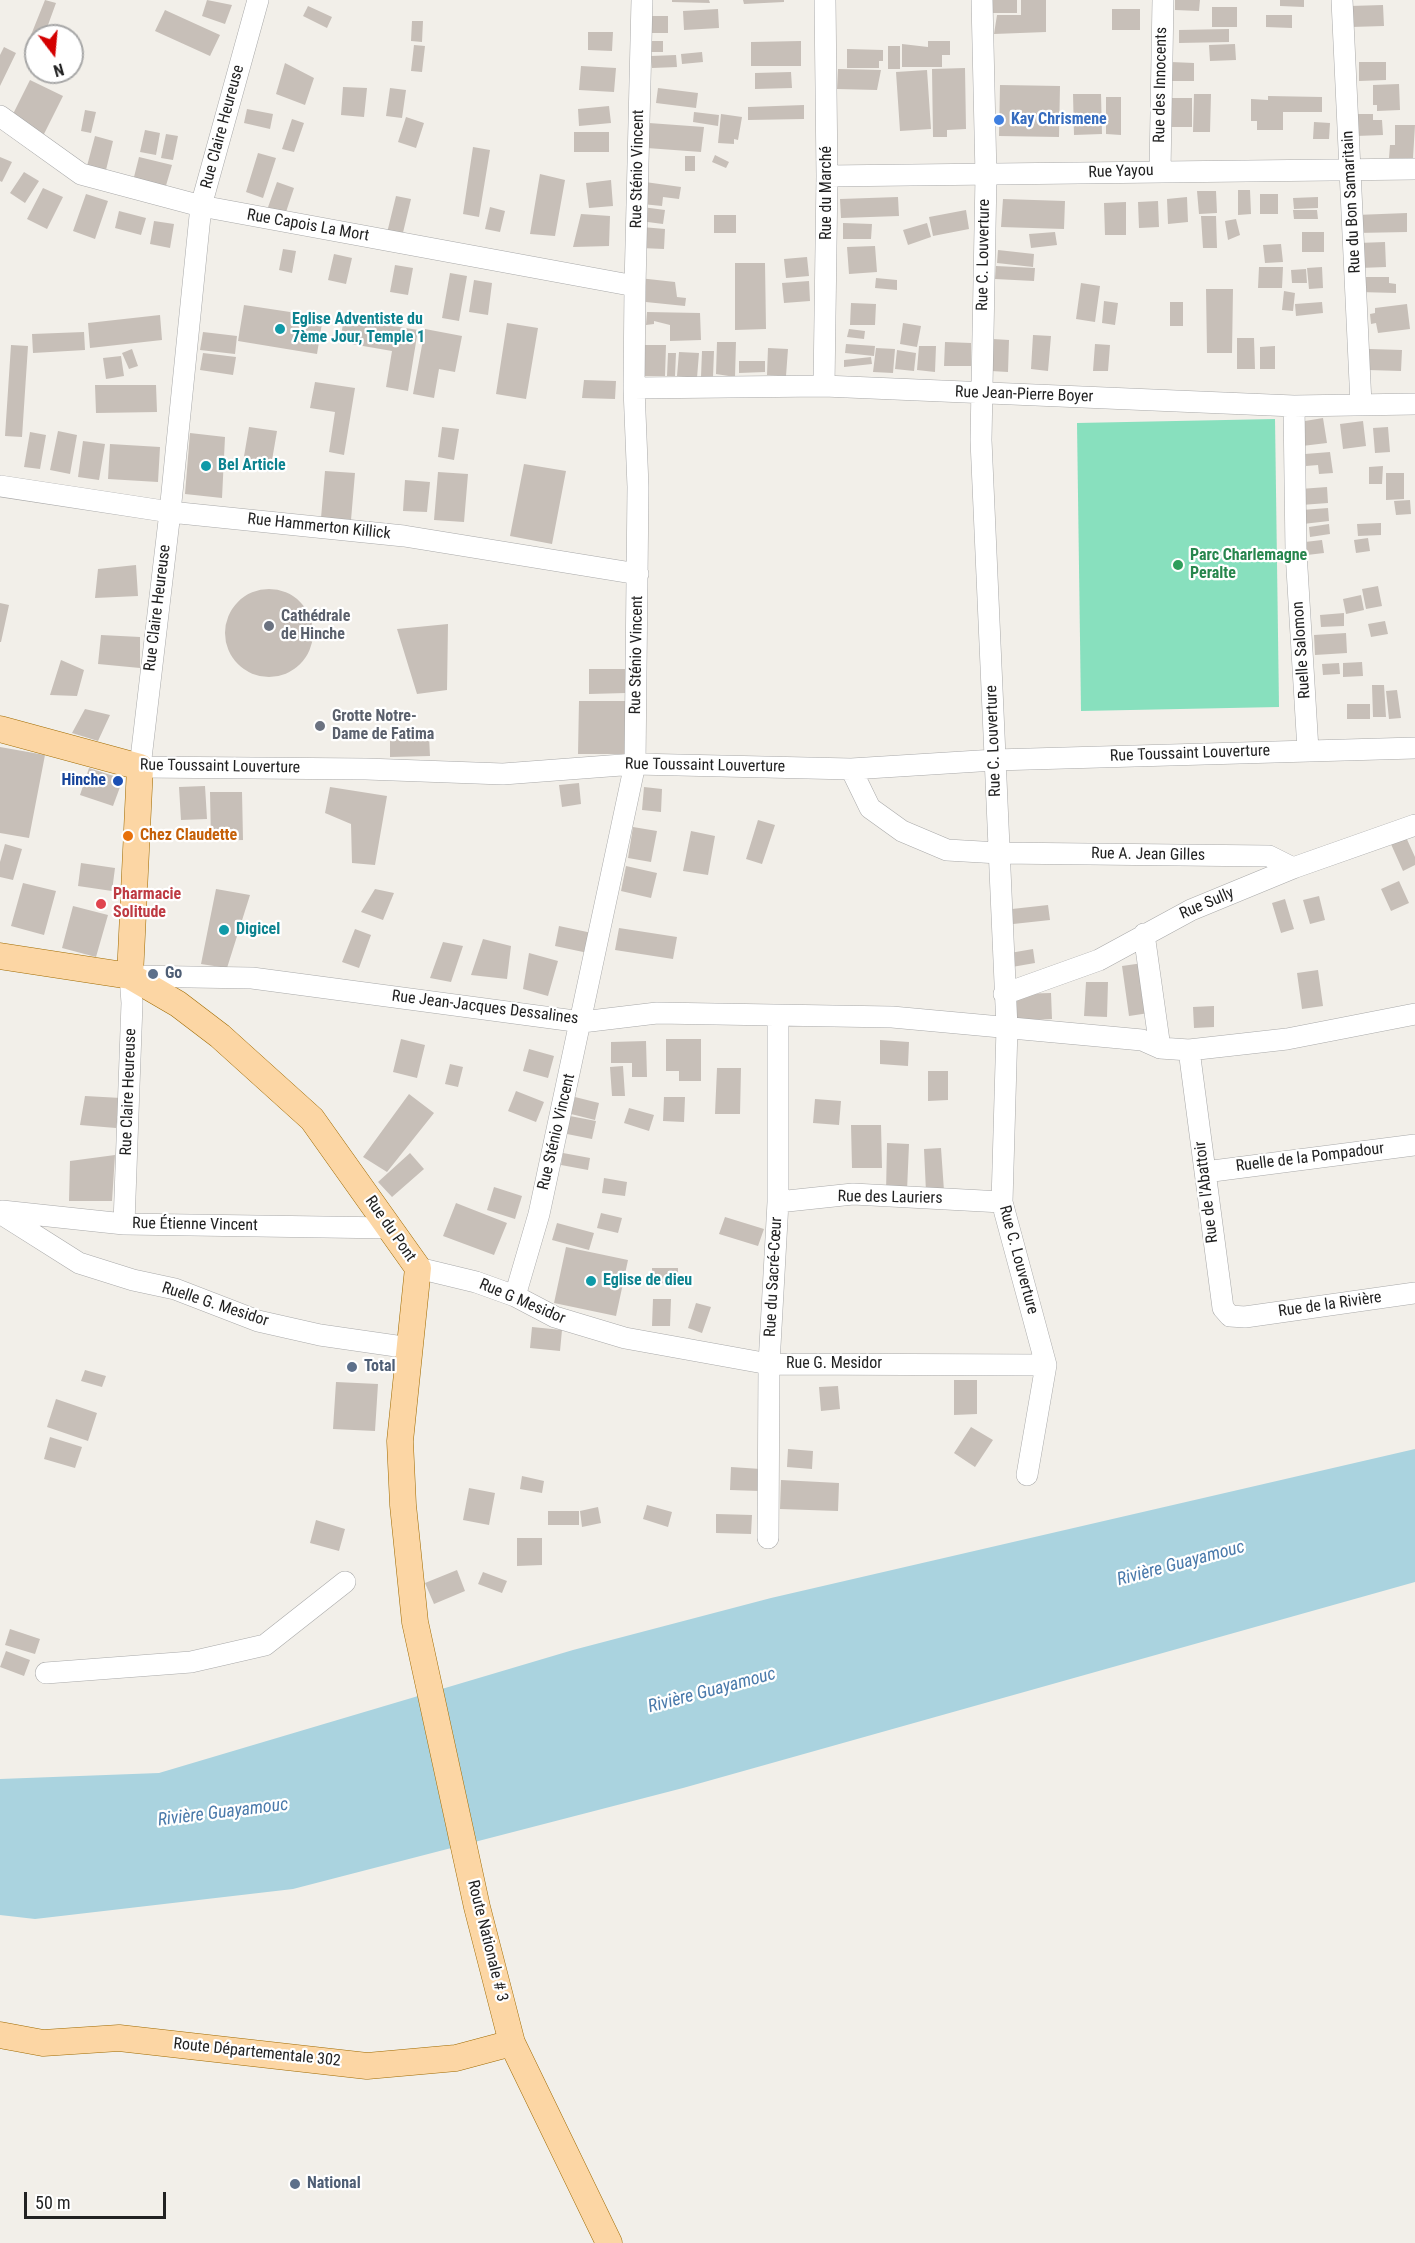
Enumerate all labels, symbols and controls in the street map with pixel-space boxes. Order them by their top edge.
north arrow [24,24,84,84]
street label: Rue des Innocents [1150,27,1172,143]
text: N [51,59,66,80]
street label: Rue Claire Heureuse [197,63,249,191]
street label: Rue Sténio Vincent [627,109,649,229]
place label: Kay Chrismene [1011,110,1107,130]
marker: Kay Chrismene [992,113,1006,127]
street label: Rue du Bon Samaritain [1339,130,1365,274]
street label: Rue du Marché [817,146,837,240]
street label: Rue Yayou [1088,161,1154,183]
street label: Rue C. Louverture [973,199,995,311]
street label: Rue Capois La Mort [245,206,371,246]
place label: Eglise Adventiste du 7ème Jour, Temple 1 [292,310,425,348]
marker: Eglise Adventiste du 7ème Jour, Temple 1 [273,322,287,336]
street label: Rue Jean-Pierre Boyer [955,383,1093,407]
place label: Bel Article [218,456,286,476]
marker: Bel Article [199,459,213,473]
street label: Rue Hammerton Killick [246,510,392,544]
street label: Rue Claire Heureuse [141,544,175,672]
place label: Parc Charlemagne Peralte [1190,546,1307,584]
marker: Parc Charlemagne Peralte [1171,558,1185,572]
street label: Rue Sténio Vincent [626,595,648,715]
street label: Ruelle Salomon [1289,601,1315,699]
place label: Cathédrale de Hinche [281,607,350,645]
marker: Cathédrale de Hinche [262,619,276,633]
street label: Rue C. Louverture [982,685,1006,797]
place label: Grotte Notre- Dame de Fatima [332,707,434,745]
marker: Grotte Notre- Dame de Fatima [313,719,327,733]
street label: Rue Toussaint Louverture [1110,742,1270,766]
street label: Rue Toussaint Louverture [625,755,785,777]
street label: Rue Toussaint Louverture [140,756,300,778]
place label: Hinche [61,771,106,791]
marker: Hinche [111,774,125,788]
place label: Chez Claudette [140,826,237,846]
marker: Chez Claudette [121,829,135,843]
street label: Rue A. Jean Gilles [1091,844,1205,866]
street label: Rue Sully [1177,884,1237,924]
place label: Pharmacie Solitude [113,885,181,923]
marker: Pharmacie Solitude [94,897,108,911]
place label: Digicel [236,920,280,940]
marker: Digicel [217,923,231,937]
place label: Go [165,964,182,984]
marker: Go [146,967,160,981]
street label: Rue Jean-Jacques Dessalines [391,987,579,1029]
street label: Rue Claire Heureuse [117,1028,141,1156]
street label: Rue Sténio Vincent [534,1072,580,1192]
street label: Ruelle de la Pompadour [1235,1139,1385,1177]
street label: Rue de l'Abattoir [1191,1140,1223,1244]
street label: Rue des Lauriers [837,1187,943,1209]
street label: Rue du Pont [360,1192,420,1266]
street label: Rue C. Louverture [994,1203,1042,1317]
street label: Rue Étienne Vincent [132,1214,258,1236]
street label: Rue du Sacré-Cœur [761,1216,787,1338]
place label: Eglise de dieu [603,1271,692,1291]
marker: Eglise de dieu [584,1274,598,1288]
street label: Rue G Mesidor [476,1275,568,1329]
street label: Ruelle G. Mesidor [159,1279,271,1331]
street label: Rue de la Rivière [1277,1288,1383,1322]
street label: Rue G. Mesidor [786,1354,882,1374]
place label: Total [364,1357,396,1377]
marker: Total [345,1360,359,1374]
water label: Rivière Guayamouc [1115,1537,1247,1591]
water label: Rivière Guayamouc [646,1664,778,1718]
water label: Rivière Guayamouc [157,1794,289,1832]
street label: Route Nationale # 3 [463,1878,511,2004]
street label: Route Départementale 302 [172,2035,342,2071]
place label: National [307,2174,361,2194]
marker: National [288,2177,302,2191]
scale bar [27,2180,170,2218]
text: 50 m [35,2192,70,2213]

